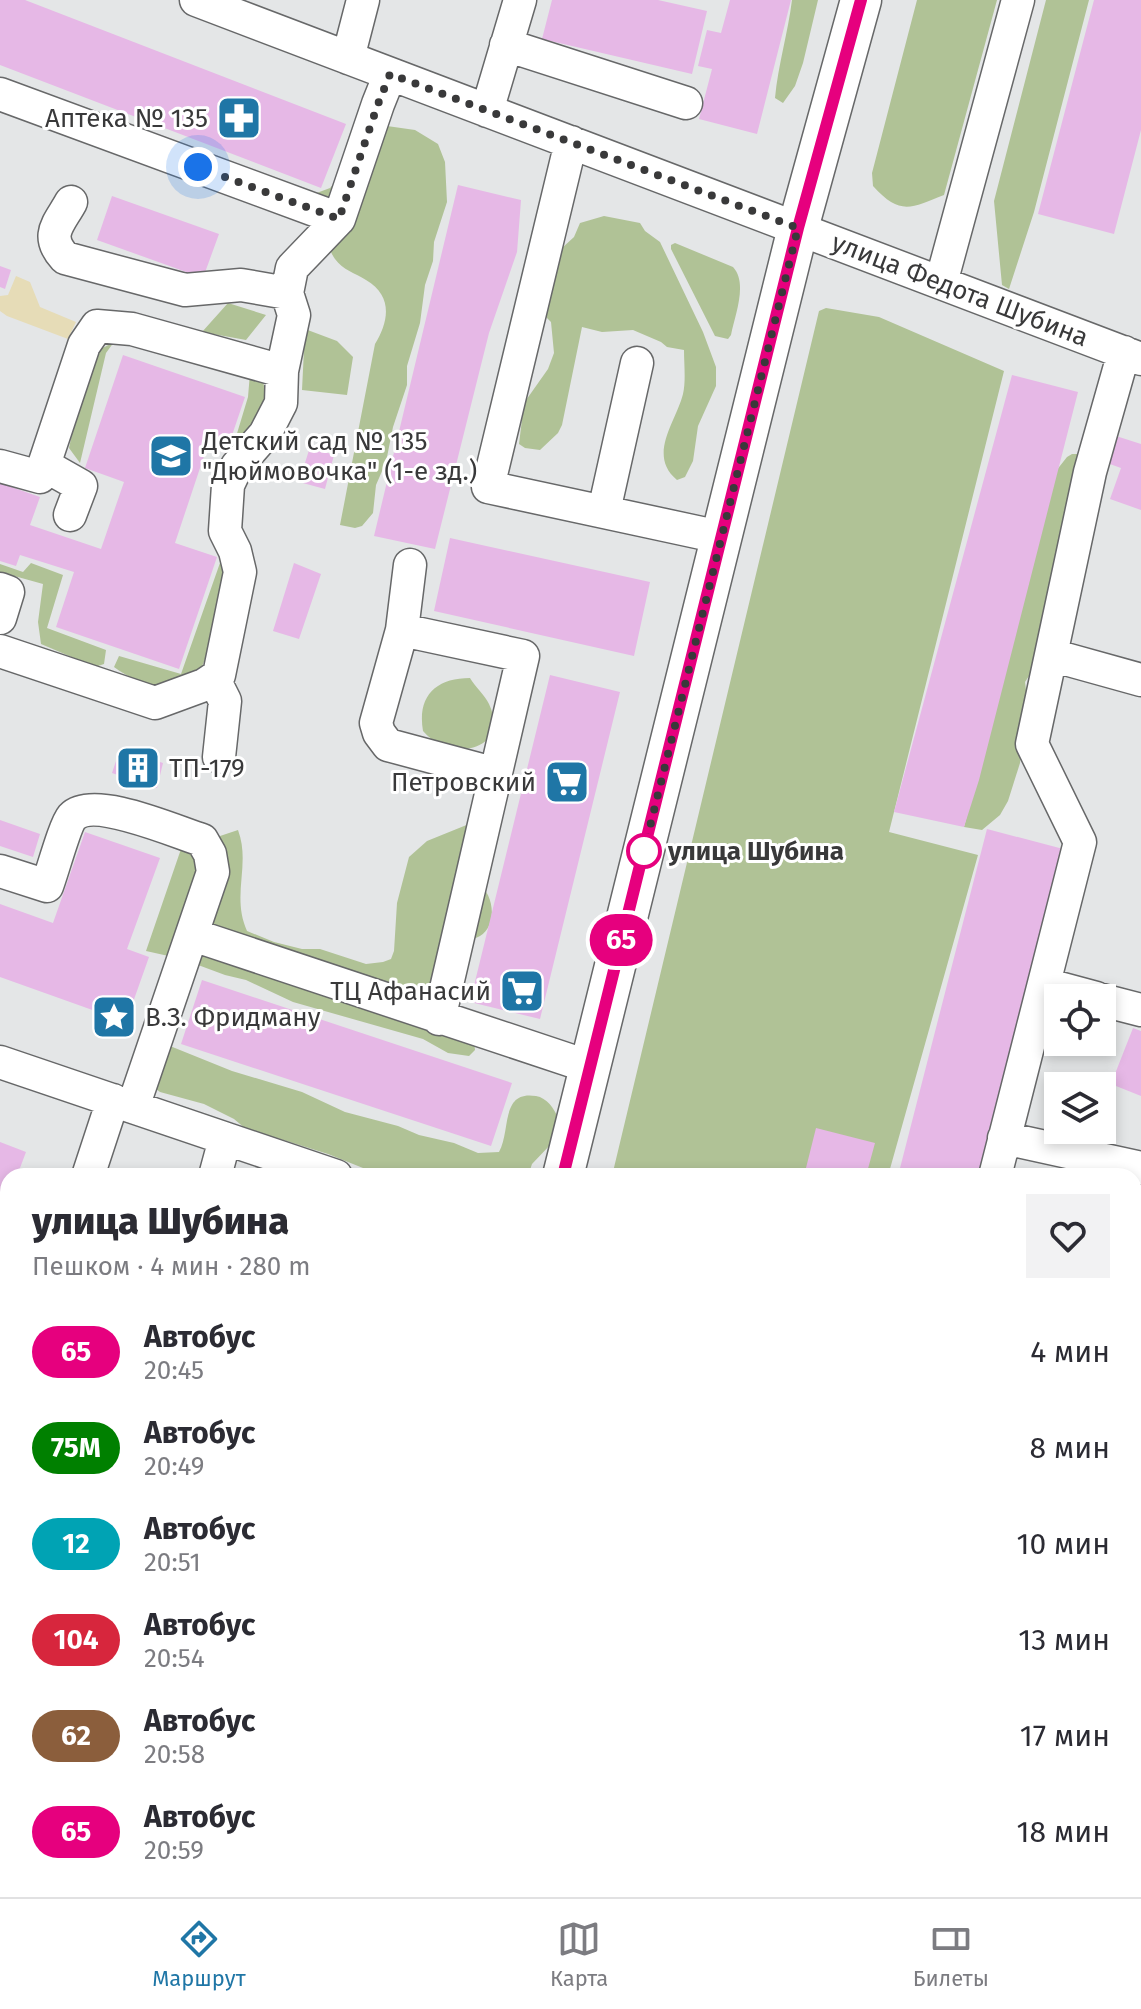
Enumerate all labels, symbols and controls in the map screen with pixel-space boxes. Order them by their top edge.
pharmacy icon: Аптека № 135 [215,94,263,142]
place label: Аптека № 135 [45,103,208,134]
your location [178,147,218,187]
street label: улица Федота Шубина [827,227,1093,353]
place label: Детский сад № 135 "Дюймовочка" (1-е зд.) [201,426,477,487]
school or university icon: Детский сад № 135 "Дюймовочка" (1-е зд.) [147,432,195,480]
building icon: ТП-179 [114,744,162,792]
place label: ТП-179 [169,753,245,784]
supermarket icon: Петровский [543,758,591,806]
place label: Петровский [391,767,536,798]
marker: улица Шубина [627,834,661,868]
place label: улица Шубина [667,836,844,867]
line badge: 65 [585,914,657,966]
text: 65 [606,923,636,956]
supermarket icon: ТЦ Афанасий [498,967,546,1015]
place label: ТЦ Афанасий [330,976,491,1007]
map controls [1044,984,1116,1144]
button: locate [1044,984,1116,1056]
place icon: В.З. Фридману [90,993,138,1041]
place label: В.З. Фридману [145,1002,321,1033]
button: layers [1044,1072,1116,1144]
button: heart [1026,1194,1110,1278]
text: улица Шубина [32,1198,289,1244]
text: Пешком · 4 мин · 280 m [32,1251,310,1282]
text: Автобус [144,1319,255,1355]
text: 4 мин [1030,1334,1110,1370]
text: 65 [61,1335,91,1368]
text: 20:45 [144,1355,204,1386]
text: Автобус [144,1415,255,1451]
text: 8 мин [1030,1430,1110,1466]
text: 75М [51,1431,101,1464]
text: 20:49 [144,1451,204,1482]
text: Автобус [144,1511,255,1547]
text: 10 мин [1016,1526,1110,1562]
text: 12 [62,1527,90,1560]
text: 20:51 [144,1547,201,1578]
text: Автобус [144,1607,255,1643]
text: 13 мин [1018,1622,1110,1658]
text: 104 [53,1623,99,1656]
text: 20:54 [144,1643,205,1674]
text: Автобус [144,1703,255,1739]
text: 17 мин [1020,1718,1110,1754]
text: 62 [61,1719,91,1752]
text: 20:58 [144,1739,205,1770]
text: Автобус [144,1799,255,1835]
text: 18 мин [1017,1814,1110,1850]
text: 65 [61,1815,91,1848]
text: 20:59 [144,1835,204,1866]
tab: Маршрут [152,1917,246,1992]
tab: Карта [550,1917,608,1992]
tab: Билеты [913,1917,989,1992]

